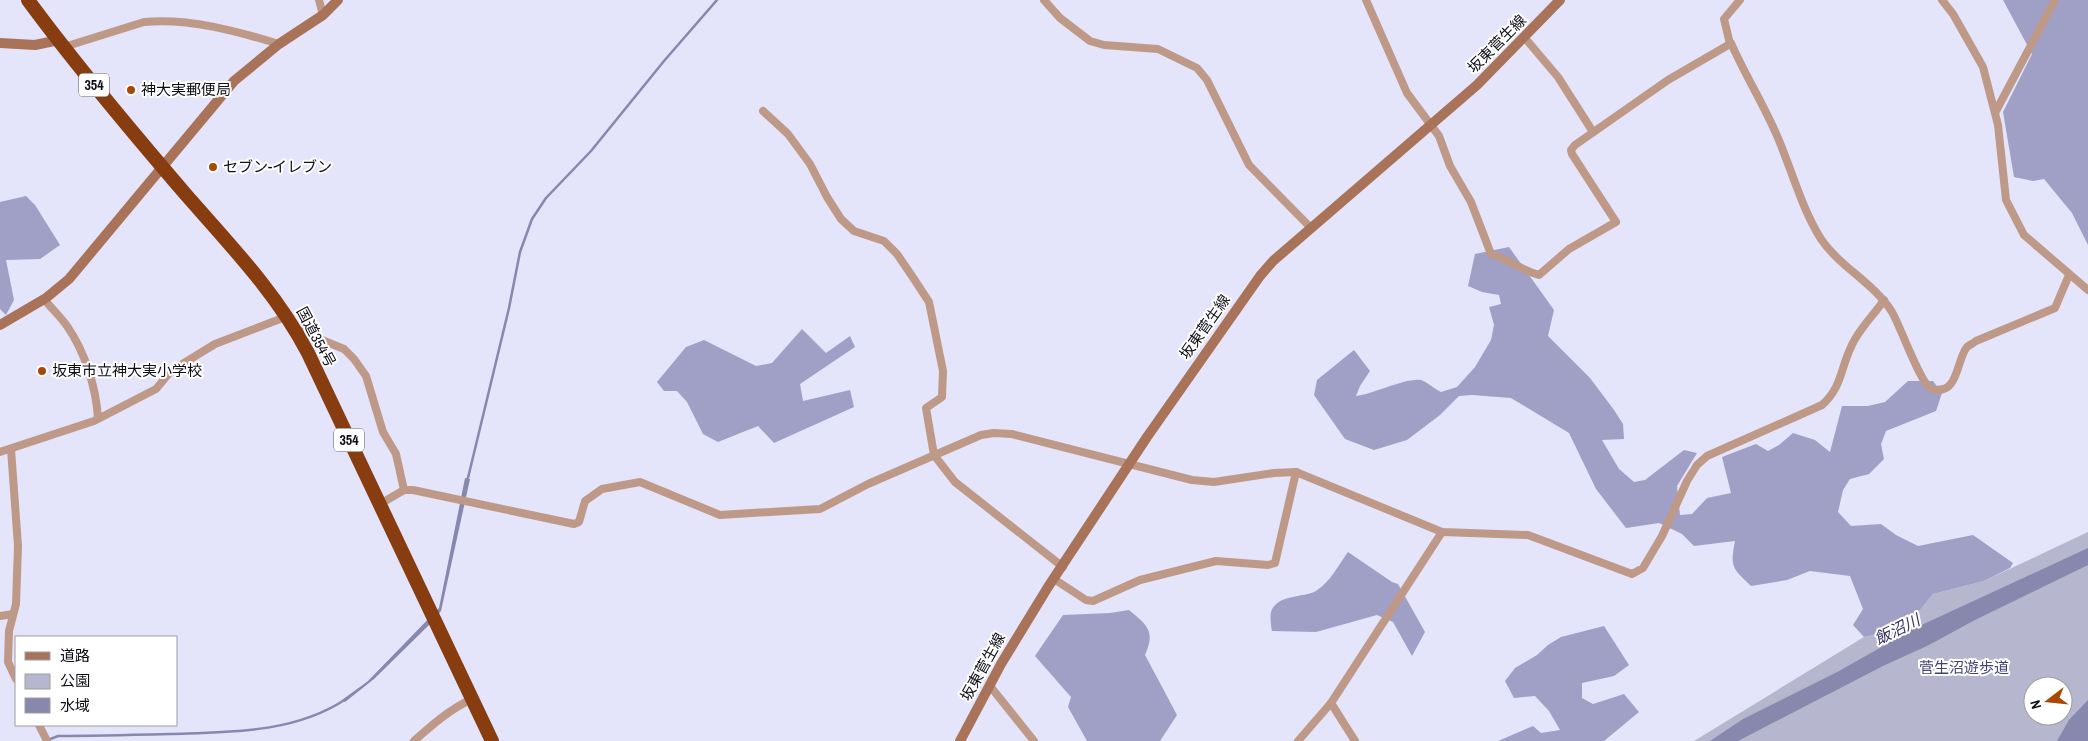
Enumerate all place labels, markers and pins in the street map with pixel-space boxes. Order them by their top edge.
place label: 神大実郵便局 [141,79,231,100]
marker: 神大実郵便局 [125,84,137,96]
place label: セブン-イレブン [223,156,332,177]
marker: セブン-イレブン [207,161,219,173]
place label: 坂東市立神大実小学校 [52,360,202,381]
marker: 坂東市立神大実小学校 [36,365,48,377]

